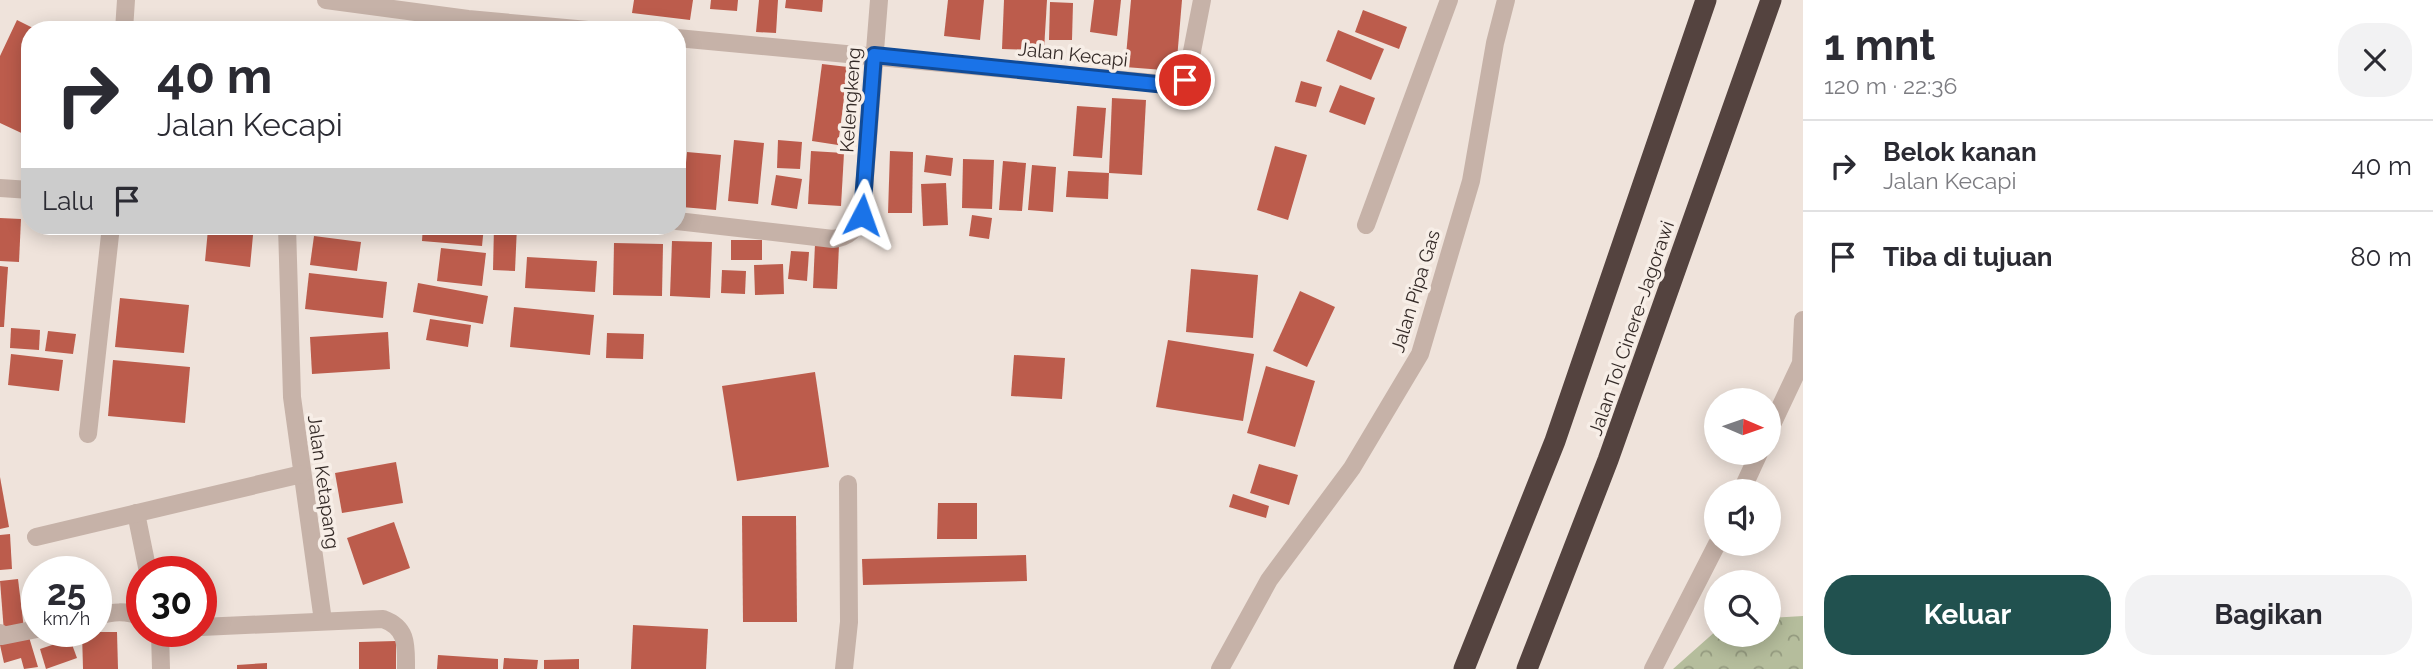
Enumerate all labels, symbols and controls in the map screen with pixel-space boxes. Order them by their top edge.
text: 1 mnt [1824,21,1935,70]
button: close [2338,23,2412,97]
street label: Jalan Kecapi [1017,37,1129,71]
text: 40 m [157,47,272,104]
street label: Kelengkeng [835,47,865,153]
icon: right [42,49,133,140]
pin [1155,50,1215,110]
icon: arrive [1166,61,1204,99]
text: 120 m · 22:36 [1824,72,1957,99]
text: Jalan Kecapi [157,106,343,143]
text: Belok kanan [1883,137,2037,167]
icon: right [1824,147,1862,185]
text: 40 m [2351,151,2412,181]
text: Jalan Kecapi [1883,167,2016,194]
position arrow [825,178,899,252]
icon: arrive [108,182,146,220]
text: Lalu [42,186,94,216]
street label: Jalan Tol Cinere–Jagorawi [1584,218,1678,438]
street label: Jalan Pipa Gas [1386,227,1444,355]
icon: arrive [1824,238,1862,276]
text: Tiba di tujuan [1883,242,2053,272]
text: 80 m [2350,242,2412,272]
north arrow [1704,388,1782,466]
map controls [1704,388,1781,647]
street label: Jalan Ketapang [304,414,344,550]
button: sound [1704,479,1781,556]
speed limit sign: 30 [126,556,217,647]
button: search [1704,570,1781,647]
text: 25 [47,572,86,613]
button: Keluar [1824,575,2111,655]
button: Bagikan [2125,575,2412,655]
text: km/h [43,608,90,629]

